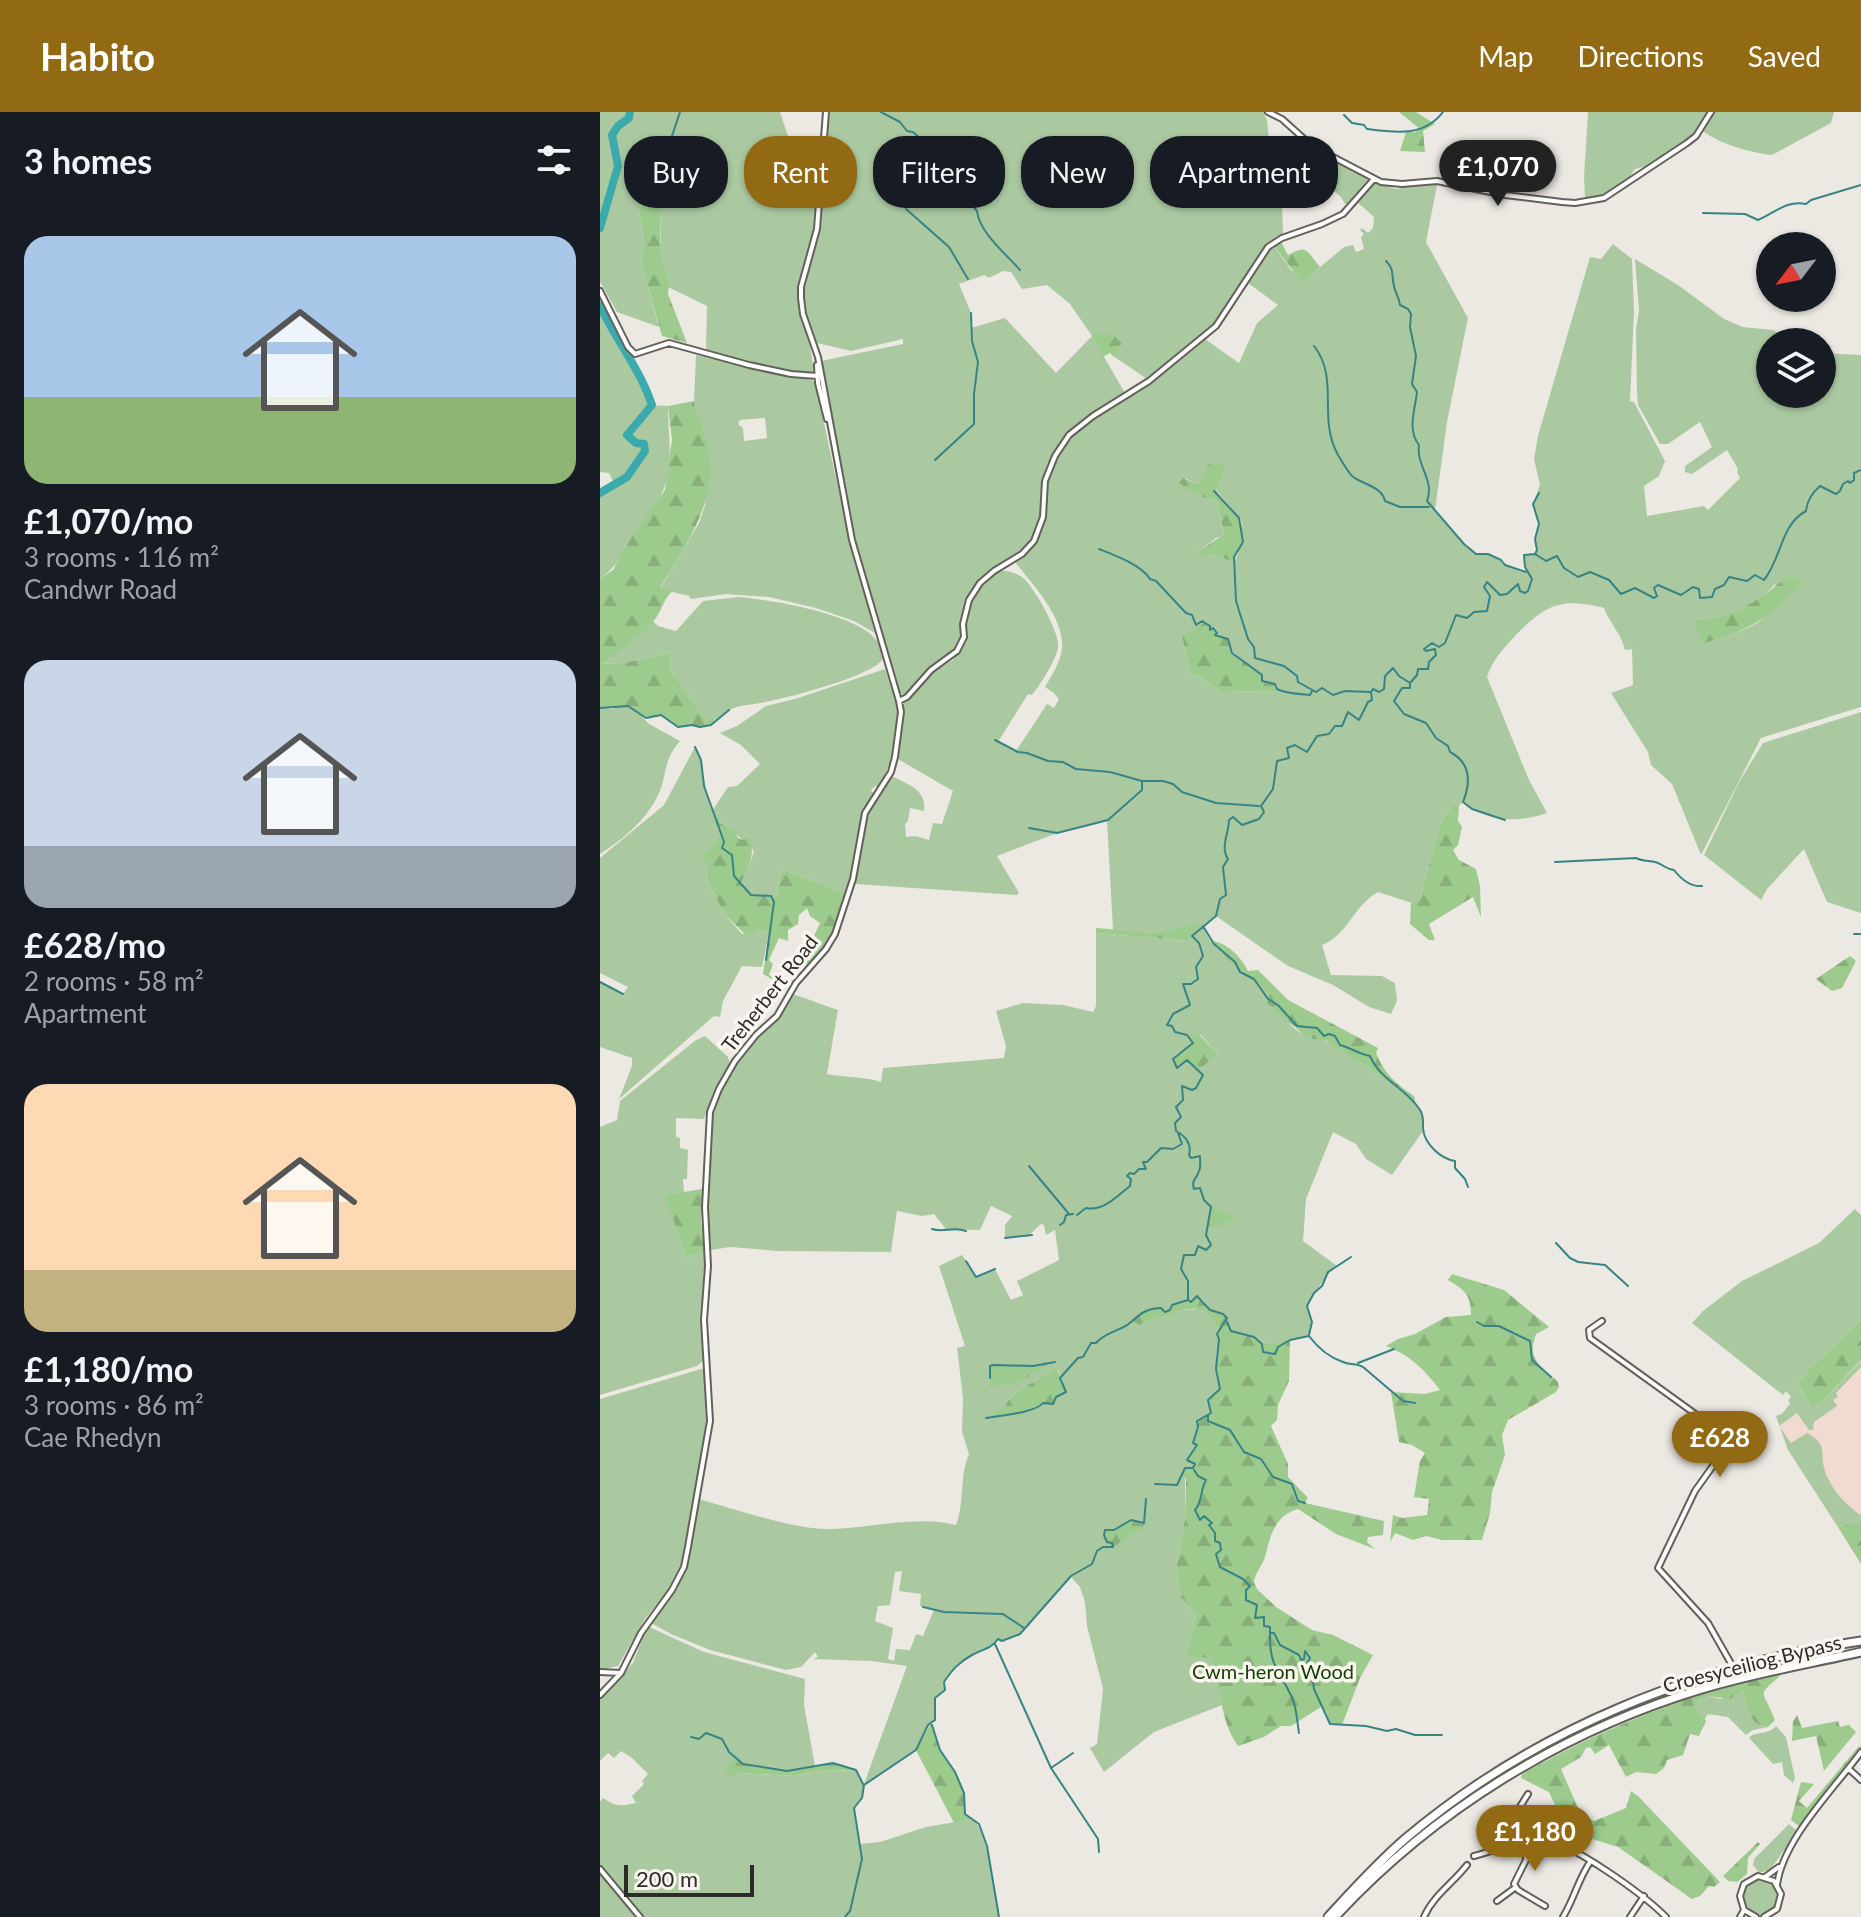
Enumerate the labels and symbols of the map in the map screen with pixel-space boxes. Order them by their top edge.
pin: £1,070 [1433,140,1563,208]
north arrow [1756,232,1836,312]
street label: Treherbert Road [716,930,822,1056]
pin: £628 [1673,1411,1767,1479]
street label: Croesyceiliog Bypass [1660,1629,1844,1697]
park label: Cwm-heron Wood [1192,1659,1354,1683]
pin: £1,180 [1470,1805,1600,1873]
scale bar [624,1861,754,1897]

